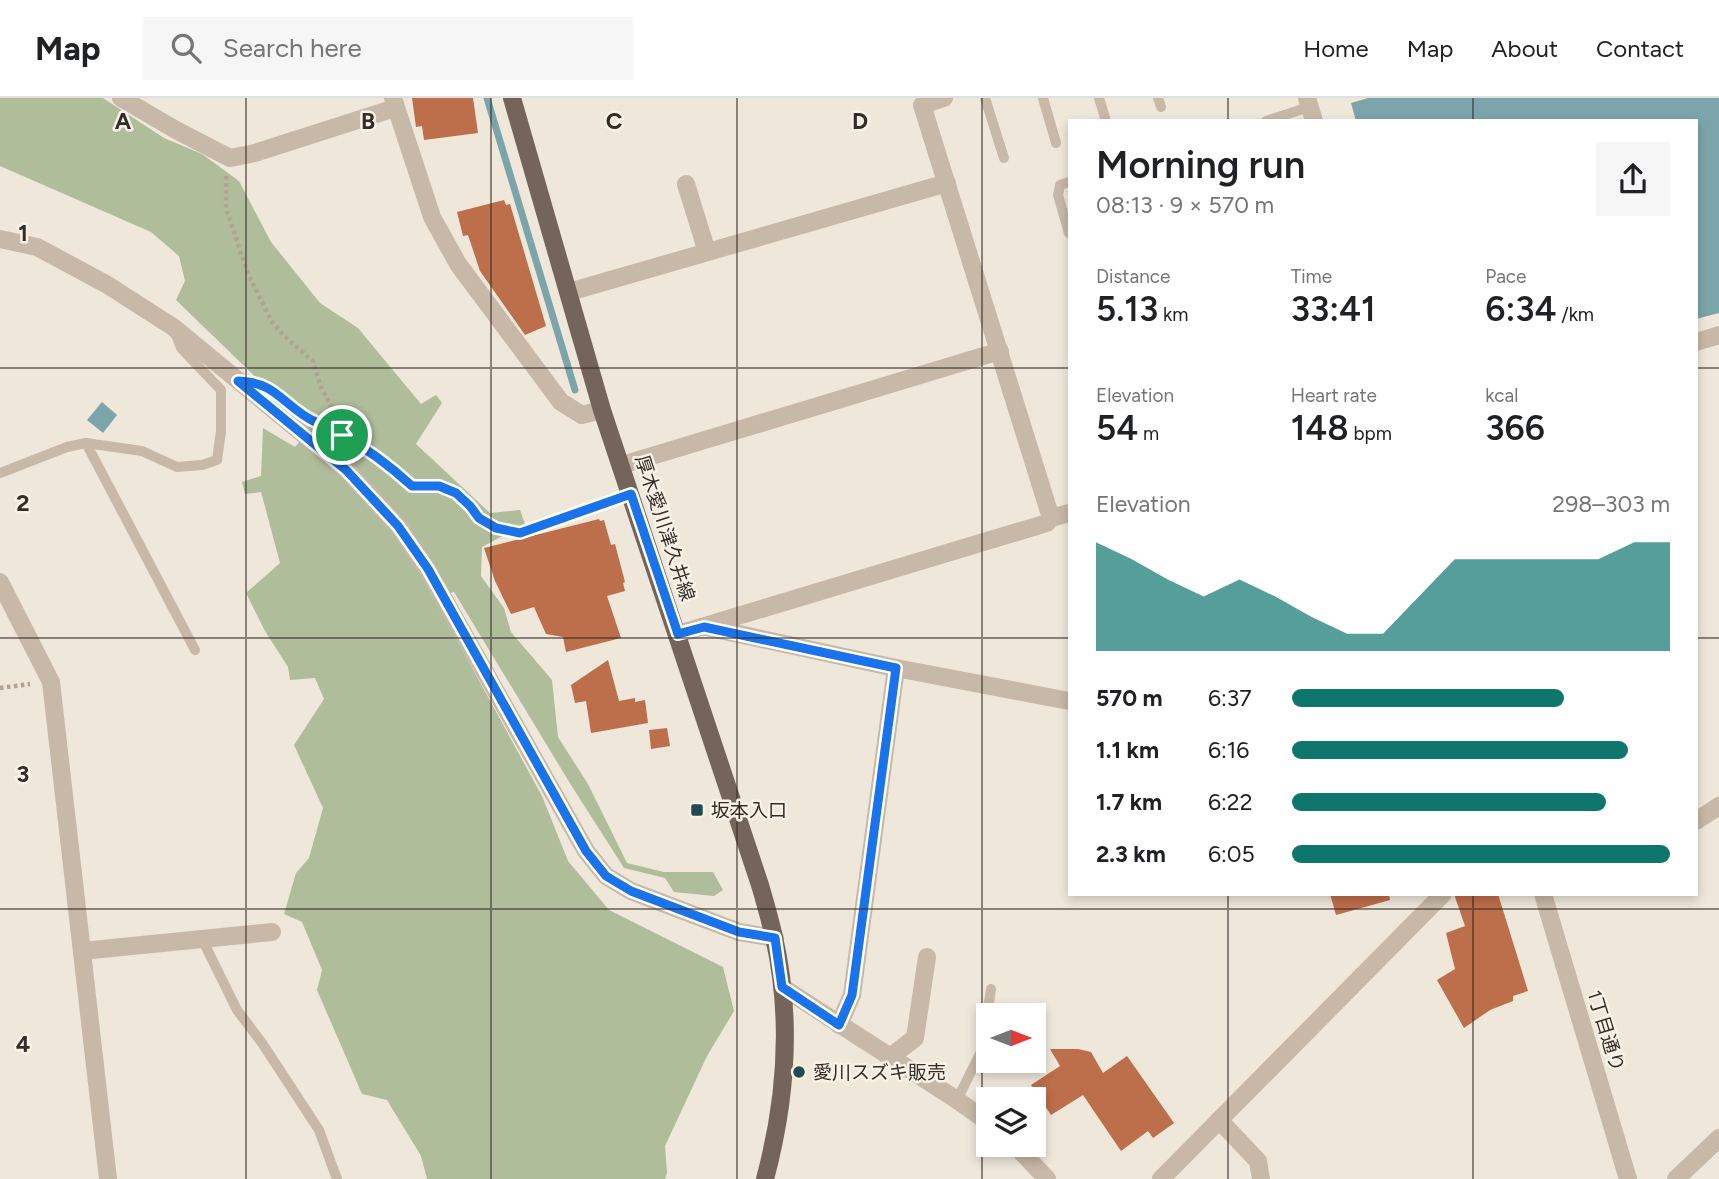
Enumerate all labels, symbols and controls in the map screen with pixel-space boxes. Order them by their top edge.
search box [143,17,633,80]
text: Map [35,29,101,68]
icon: search [167,29,205,67]
text: Search here [223,32,362,64]
text: Home [1303,34,1369,63]
text: Map [1407,34,1453,63]
text: About [1491,34,1558,63]
text: Contact [1596,34,1684,63]
text: A [115,107,132,135]
text: B [361,107,375,135]
text: C [606,107,623,135]
text: D [852,107,868,135]
text: Morning run [1096,142,1305,188]
button: share [1596,142,1670,216]
text: 08:13 · 9 × 570 m [1096,191,1274,219]
text: 1 [18,219,28,247]
text: Distance [1096,265,1170,288]
text: Time [1291,265,1332,288]
text: Pace [1485,265,1526,288]
text: 5.13 [1096,288,1158,330]
text: 33:41 [1291,288,1376,330]
text: 6:34 [1485,288,1557,330]
text: km [1158,303,1188,326]
text: /km [1557,303,1594,326]
text: Elevation [1096,384,1174,407]
text: Heart rate [1291,384,1377,407]
text: kcal [1485,384,1519,407]
pin [312,405,372,465]
text: 54 [1096,407,1138,449]
text: 148 [1291,407,1349,449]
text: 366 [1485,407,1545,449]
icon: arrive [323,416,361,454]
text: m [1138,422,1159,445]
text: bpm [1349,422,1392,445]
street label: 厚木愛川津久井線 [631,452,699,604]
text: 2 [16,489,30,517]
text: Elevation [1096,490,1191,518]
text: 298–303 m [1552,490,1670,518]
text: 570 m [1096,684,1163,712]
text: 6:37 [1208,684,1252,712]
text: 1.1 km [1096,736,1159,764]
text: 6:16 [1208,736,1249,764]
text: 3 [17,760,29,788]
text: 1.7 km [1096,788,1162,816]
text: 6:22 [1208,788,1253,816]
place label: 坂本入口 [711,799,787,822]
marker: 坂本入口 [689,802,705,818]
text: 2.3 km [1096,840,1166,868]
text: 6:05 [1208,840,1255,868]
street label: 1丁目通り [1583,988,1629,1074]
north arrow [976,1003,1046,1073]
map controls [976,1003,1046,1157]
text: 4 [16,1030,30,1058]
place label: 愛川スズキ販売 [813,1061,946,1084]
marker: 愛川スズキ販売 [791,1064,807,1080]
button: layers [976,1087,1046,1157]

